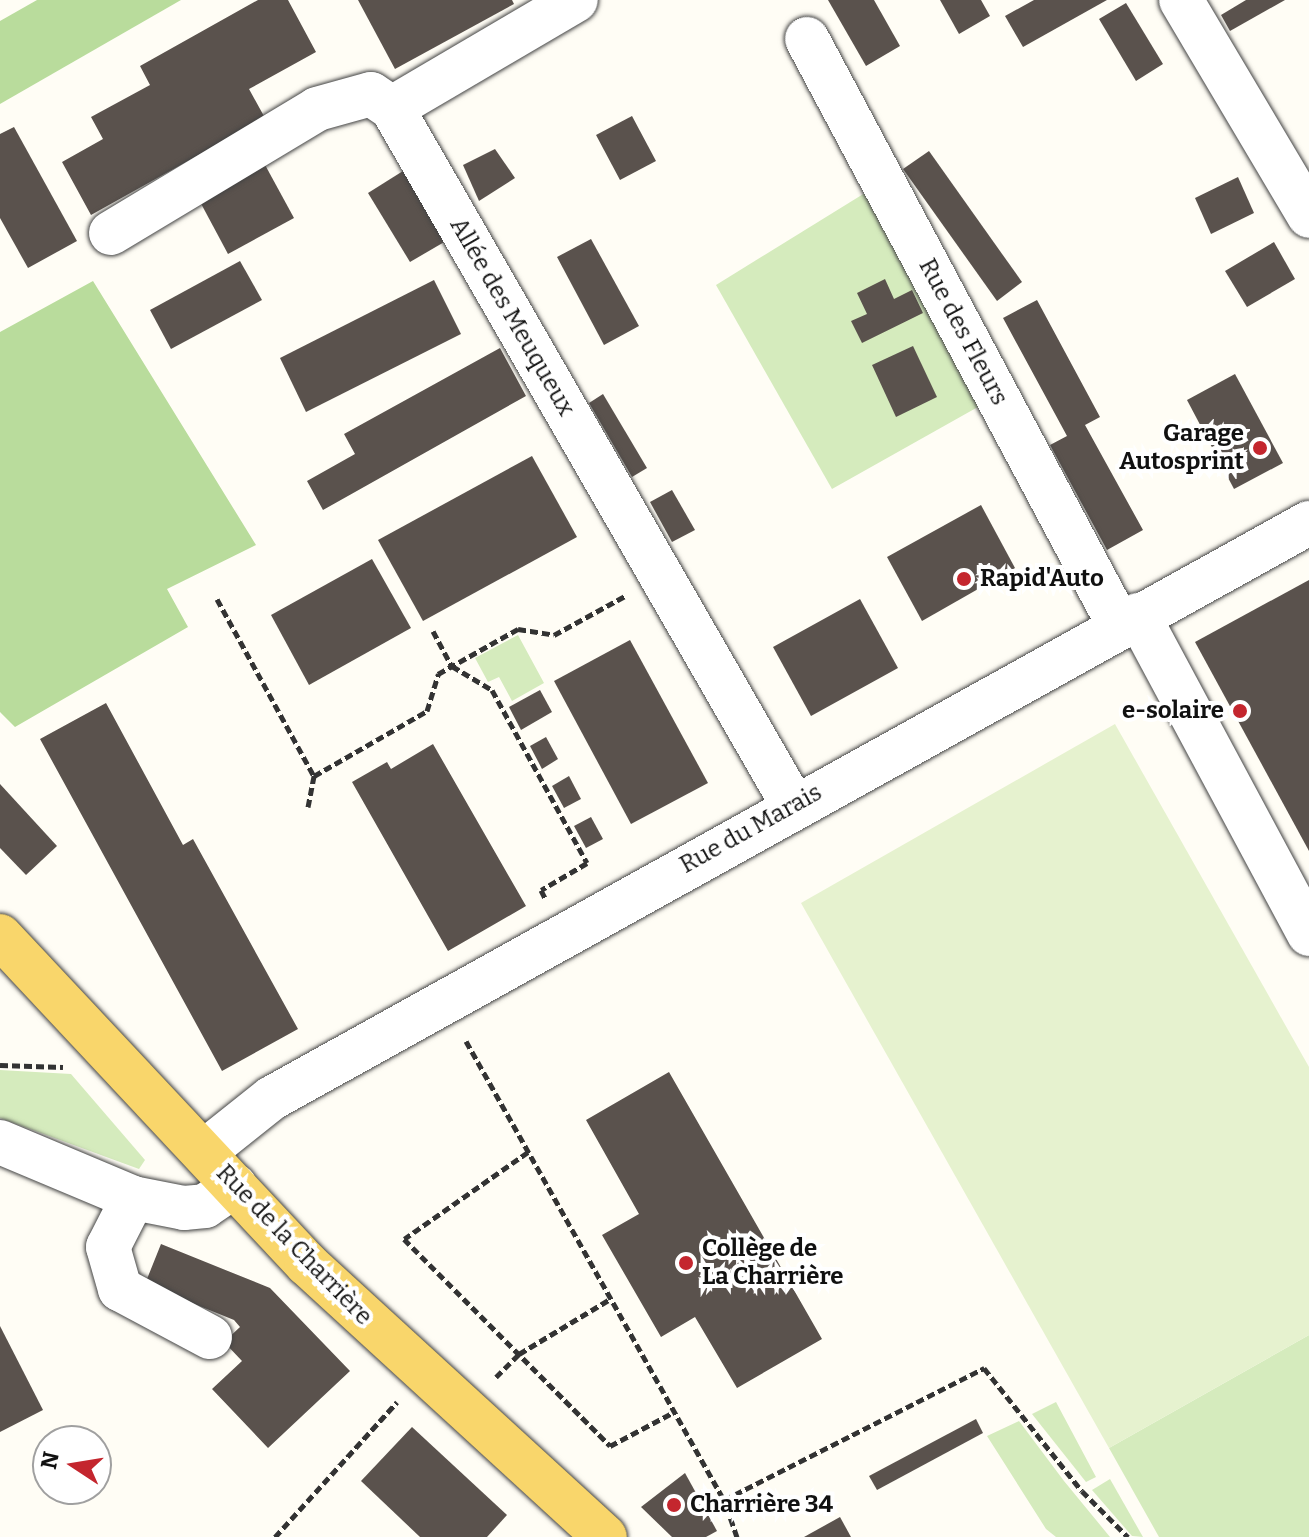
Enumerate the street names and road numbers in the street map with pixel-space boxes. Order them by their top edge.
street label: Allée des Meuqueux [443,213,581,421]
street label: Rue des Fleurs [912,254,1014,410]
street label: Rue du Marais [675,778,827,880]
street label: Rue de la Charrière [210,1159,378,1331]

